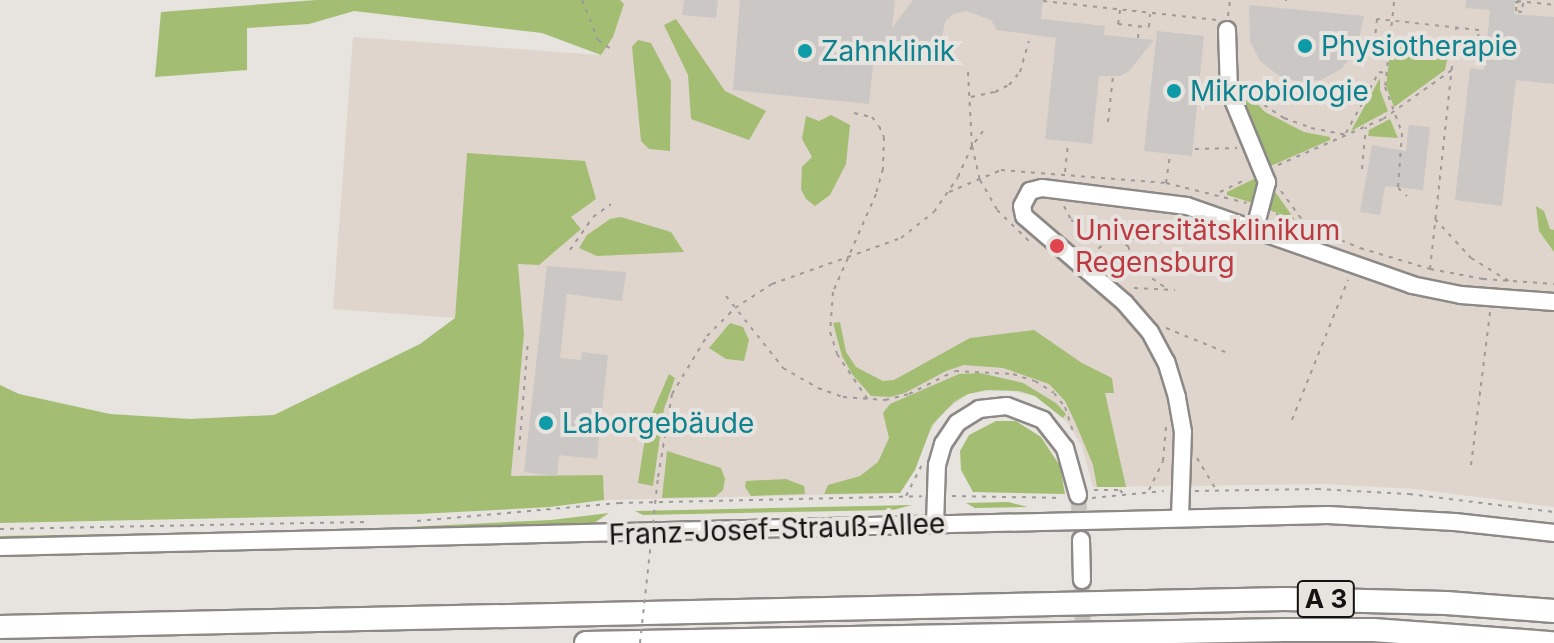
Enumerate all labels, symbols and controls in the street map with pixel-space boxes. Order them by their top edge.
place label: Physiotherapie [1321,29,1518,63]
place label: Zahnklinik [821,34,955,68]
marker: Physiotherapie [1296,37,1314,55]
marker: Zahnklinik [796,42,814,60]
place label: Mikrobiologie [1190,74,1369,108]
marker: Mikrobiologie [1165,82,1183,100]
place label: Universitätsklinikum Regensburg [1075,213,1340,279]
marker: Universitätsklinikum Regensburg [1046,235,1068,257]
place label: Laborgebäude [562,406,754,440]
marker: Laborgebäude [537,414,555,432]
street label: Franz-Josef-Strauß-Allee [608,506,946,552]
road number: A 3 [1296,577,1356,621]

